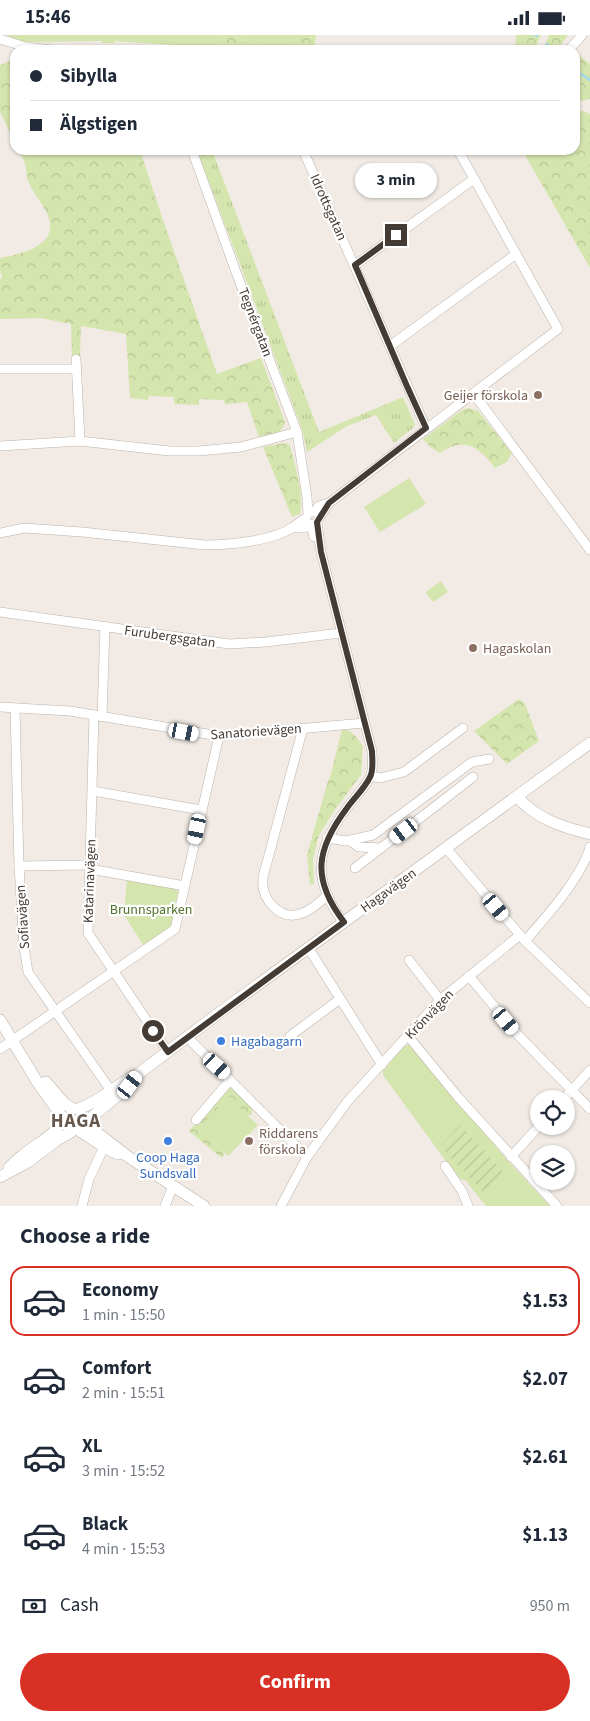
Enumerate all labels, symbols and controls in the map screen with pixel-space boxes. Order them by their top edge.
text: 15:46 [25,4,71,31]
text: Sibylla [60,63,117,90]
text: Älgstigen [60,111,138,138]
callout: 3 min [355,163,437,197]
text: 3 min [377,169,415,191]
street label: Idrottsgatan [304,171,352,244]
route end [385,224,407,246]
street label: Tegnérgatan [233,285,277,360]
place label: Geijer förskola [444,386,528,406]
marker: Geijer förskola [532,389,544,401]
street label: Furubergsgatan [123,621,217,653]
place label: Hagaskolan [483,639,551,659]
marker: Hagaskolan [467,642,479,654]
street label: Sanatorievägen [210,719,302,745]
car [167,722,200,742]
car [186,813,207,845]
car [387,816,420,846]
street label: Katarinavägen [79,839,101,923]
street label: Hagavägen [356,864,421,918]
street label: Sofiavägen [11,884,35,950]
car [480,891,511,923]
park label: Brunnsparken [110,900,192,920]
street label: Krönvägen [401,985,459,1044]
car [490,1005,521,1037]
route start [142,1020,164,1042]
place label: Hagabagarn [231,1032,302,1052]
marker: Hagabagarn [215,1035,227,1047]
car [200,1050,233,1082]
car [114,1069,145,1101]
map controls [530,1090,575,1190]
button: locate [530,1090,575,1135]
district label: HAGA [51,1108,101,1135]
place label: Riddarens förskola [259,1124,318,1160]
marker: Coop Haga Sundsvall [162,1135,174,1147]
marker: Riddarens förskola [243,1135,255,1147]
button: layers [530,1145,575,1190]
place label: Coop Haga Sundsvall [136,1148,200,1184]
text: Choose a ride [20,1220,150,1252]
text: Economy [82,1277,159,1304]
icon: car [22,1279,67,1324]
text: $1.53 [522,1288,568,1315]
text: 1 min · 15:50 [82,1304,165,1326]
text: Comfort [82,1355,152,1382]
icon: car [22,1357,67,1402]
text: $2.07 [522,1366,568,1393]
text: 2 min · 15:51 [82,1382,165,1404]
text: XL [82,1433,103,1460]
icon: car [22,1435,67,1480]
text: $2.61 [522,1444,568,1471]
text: 3 min · 15:52 [82,1460,165,1482]
text: Black [82,1511,128,1538]
icon: car [22,1513,67,1558]
text: $1.13 [522,1522,568,1549]
text: 4 min · 15:53 [82,1538,165,1560]
icon: cash [20,1592,48,1620]
text: Cash [60,1592,99,1619]
text: 950 m [530,1595,570,1617]
button: Confirm [20,1653,570,1711]

